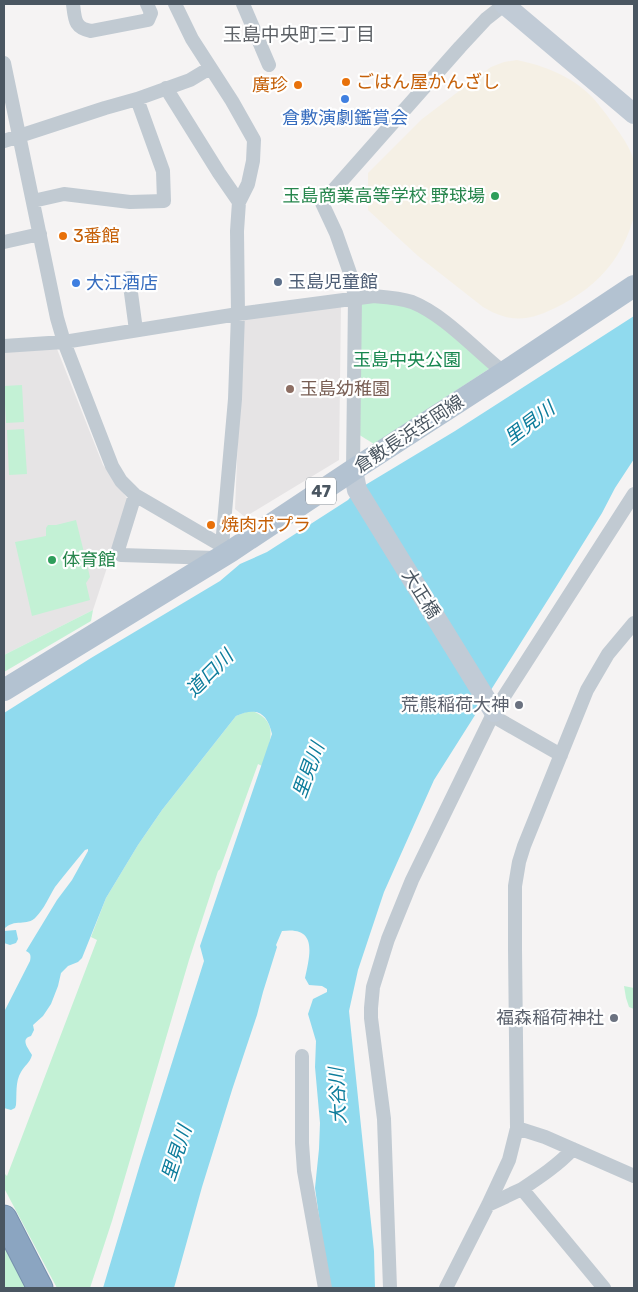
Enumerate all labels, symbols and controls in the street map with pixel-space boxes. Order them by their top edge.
district label: 玉島中央町三丁目 [223,23,375,46]
place label: ごはん屋かんざし [356,71,500,93]
place label: 廣珍 [252,74,288,96]
marker: ごはん屋かんざし [340,76,352,88]
marker: 廣珍 [292,79,304,91]
marker: 倉敷演劇鑑賞会 [339,93,351,105]
place label: 倉敷演劇鑑賞会 [282,107,408,129]
place label: 玉島商業高等学校 野球場 [283,185,485,207]
marker: 玉島商業高等学校 野球場 [489,190,501,202]
place label: 3番館 [73,225,120,247]
marker: 3番館 [57,230,69,242]
place label: 玉島児童館 [288,271,378,293]
place label: 大江酒店 [86,272,158,294]
marker: 玉島児童館 [272,276,284,288]
marker: 大江酒店 [70,277,82,289]
park label: 玉島中央公園 [353,349,461,371]
place label: 玉島幼稚園 [300,378,390,400]
marker: 玉島幼稚園 [284,383,296,395]
street label: 倉敷長浜笠岡線 [350,390,468,478]
water label: 里見川 [500,396,561,450]
road number: 47 [306,478,336,504]
place label: 焼肉ポプラ [221,514,311,536]
marker: 焼肉ポプラ [205,519,217,531]
place label: 体育館 [62,549,116,571]
marker: 体育館 [46,554,58,566]
street label: 大正橋 [397,565,445,623]
water label: 道口川 [181,644,239,702]
place label: 荒熊稲荷大神 [401,694,509,716]
marker: 荒熊稲荷大神 [513,699,525,711]
water label: 里見川 [288,738,330,801]
place label: 福森稲荷神社 [496,1007,604,1029]
marker: 福森稲荷神社 [608,1012,620,1024]
water label: 大谷川 [324,1065,350,1125]
water label: 里見川 [157,1121,197,1184]

